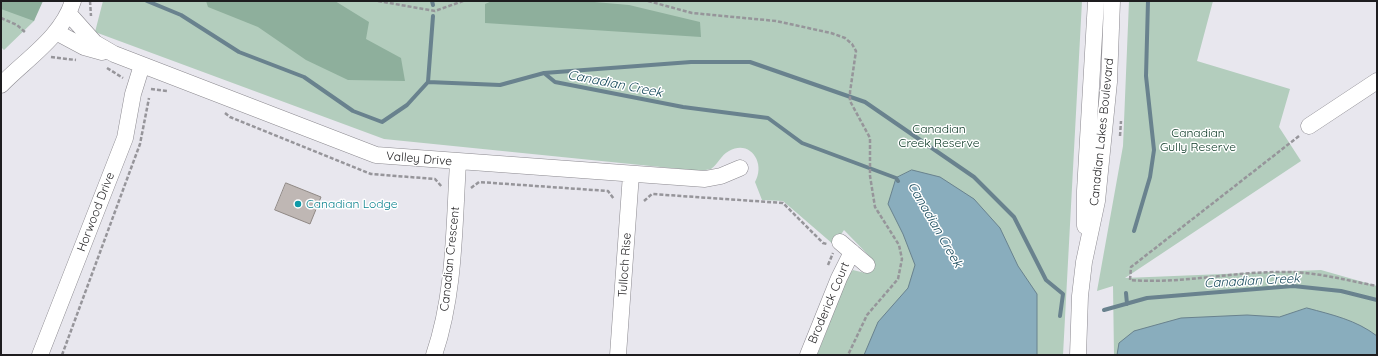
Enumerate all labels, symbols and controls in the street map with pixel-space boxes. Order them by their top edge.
street label: Canadian Lakes Boulevard [1087,57,1117,207]
water label: Canadian Creek [566,67,664,101]
park label: Canadian Creek Reserve [899,122,979,150]
park label: Canadian Gully Reserve [1160,126,1236,154]
street label: Valley Drive [385,149,453,169]
street label: Horwood Drive [74,170,118,254]
water label: Canadian Creek [904,179,966,271]
place label: Canadian Lodge [306,197,398,211]
marker: Canadian Lodge [293,199,303,209]
street label: Canadian Crescent [437,206,463,312]
street label: Tulloch Rise [616,232,634,298]
street label: Broderick Court [805,260,853,346]
water label: Canadian Creek [1204,271,1300,291]

